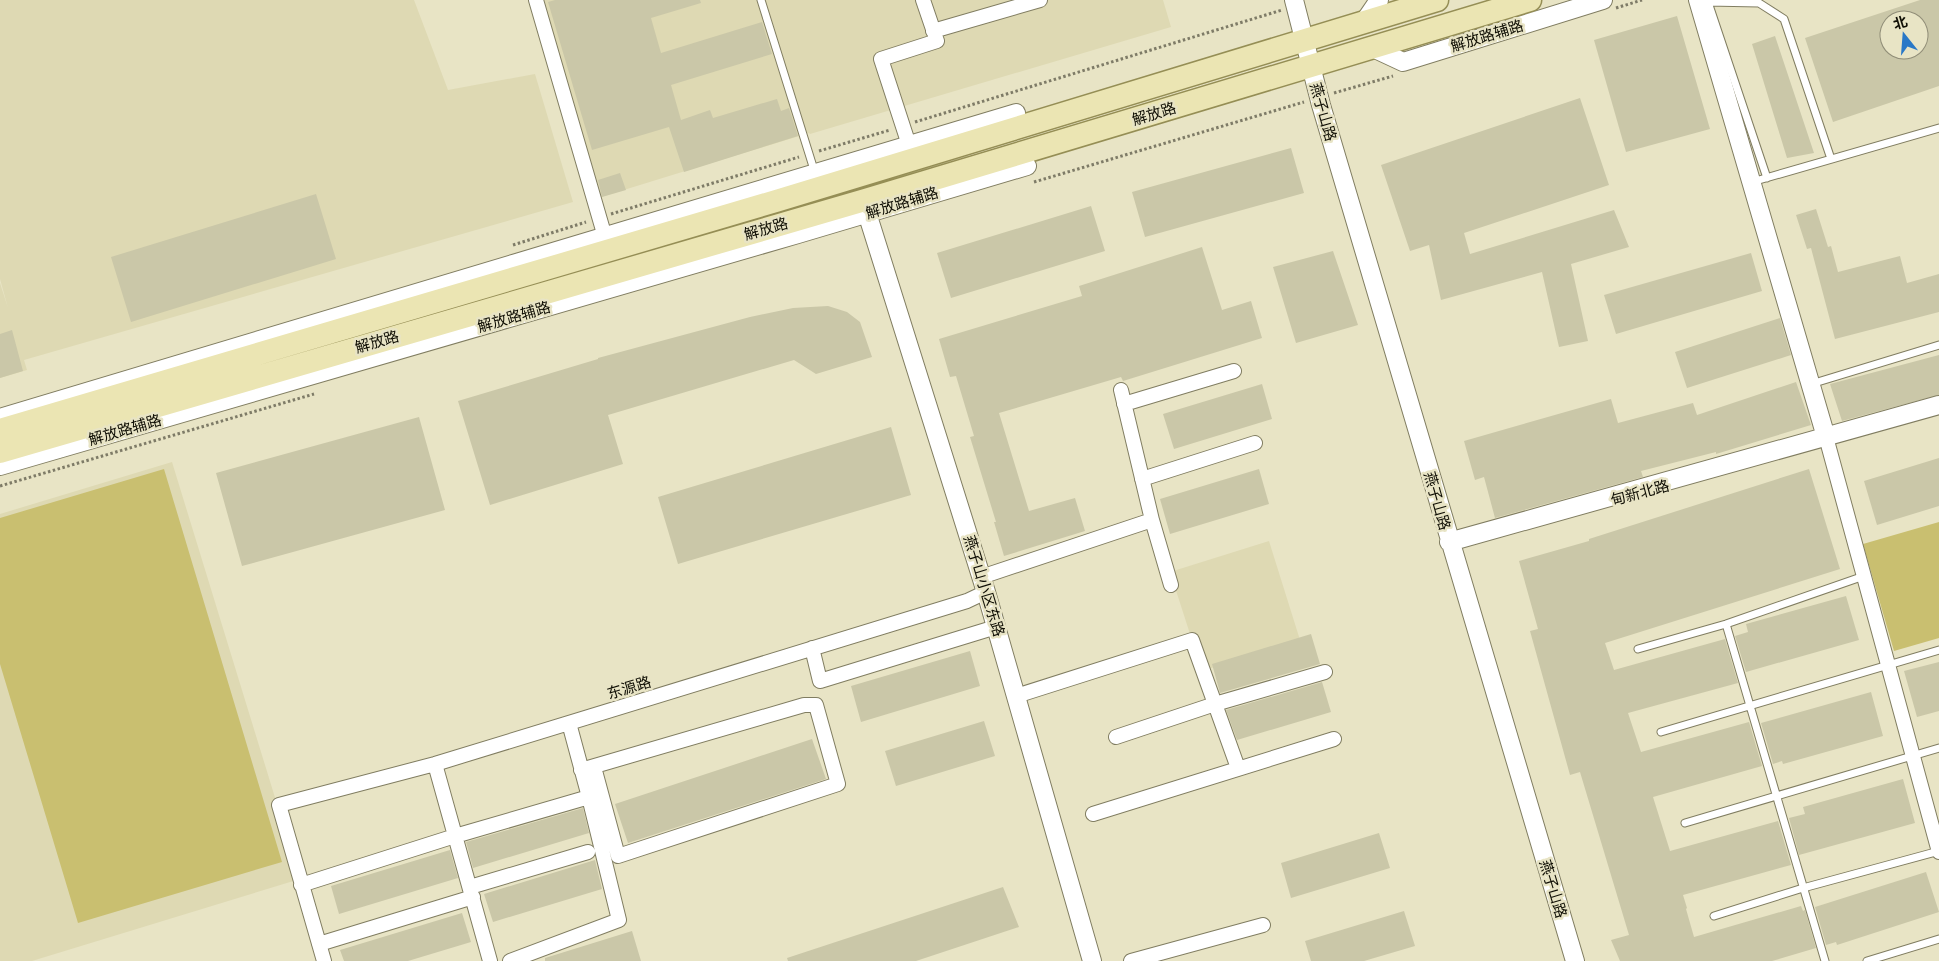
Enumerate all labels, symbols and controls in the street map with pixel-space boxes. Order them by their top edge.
north arrow [1879,10,1929,60]
text: 北 [1891,13,1909,32]
street label: 解放路辅路 [1448,16,1526,56]
street label: 燕子山路 [1306,81,1340,143]
street label: 解放路 [1130,99,1178,129]
street label: 解放路辅路 [863,183,941,223]
street label: 解放路 [742,214,790,244]
street label: 解放路辅路 [475,298,553,336]
street label: 解放路 [353,327,401,357]
street label: 解放路辅路 [86,411,164,449]
street label: 燕子山路 [1420,470,1454,532]
street label: 甸新北路 [1609,477,1671,509]
street label: 燕子山小区东路 [960,533,1008,639]
street label: 东源路 [605,673,653,703]
street label: 燕子山路 [1536,858,1570,920]

